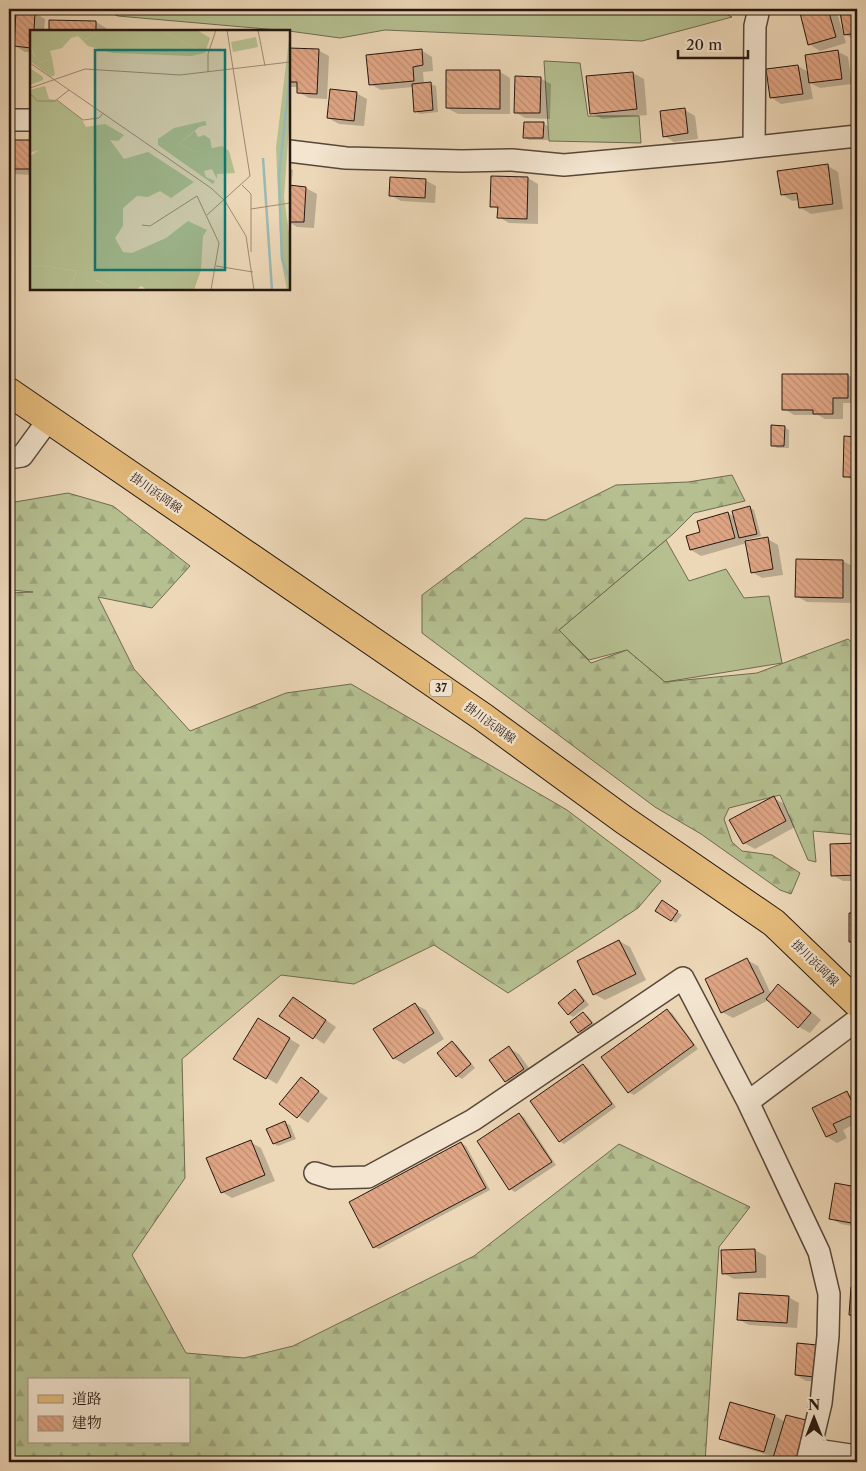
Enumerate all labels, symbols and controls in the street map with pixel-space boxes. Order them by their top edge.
scale bar [678,28,748,60]
inset map [30,30,290,290]
text: 20 m [686,35,722,54]
street label: 掛川浜岡線 [127,469,185,516]
road number: 37 [430,680,452,696]
street label: 掛川浜岡線 [462,699,519,746]
street label: 掛川浜岡線 [789,936,842,989]
legend [28,1378,190,1444]
text: 道路 [72,1389,102,1408]
north arrow [788,1394,838,1444]
text: N [808,1396,820,1414]
text: 建物 [72,1413,102,1432]

